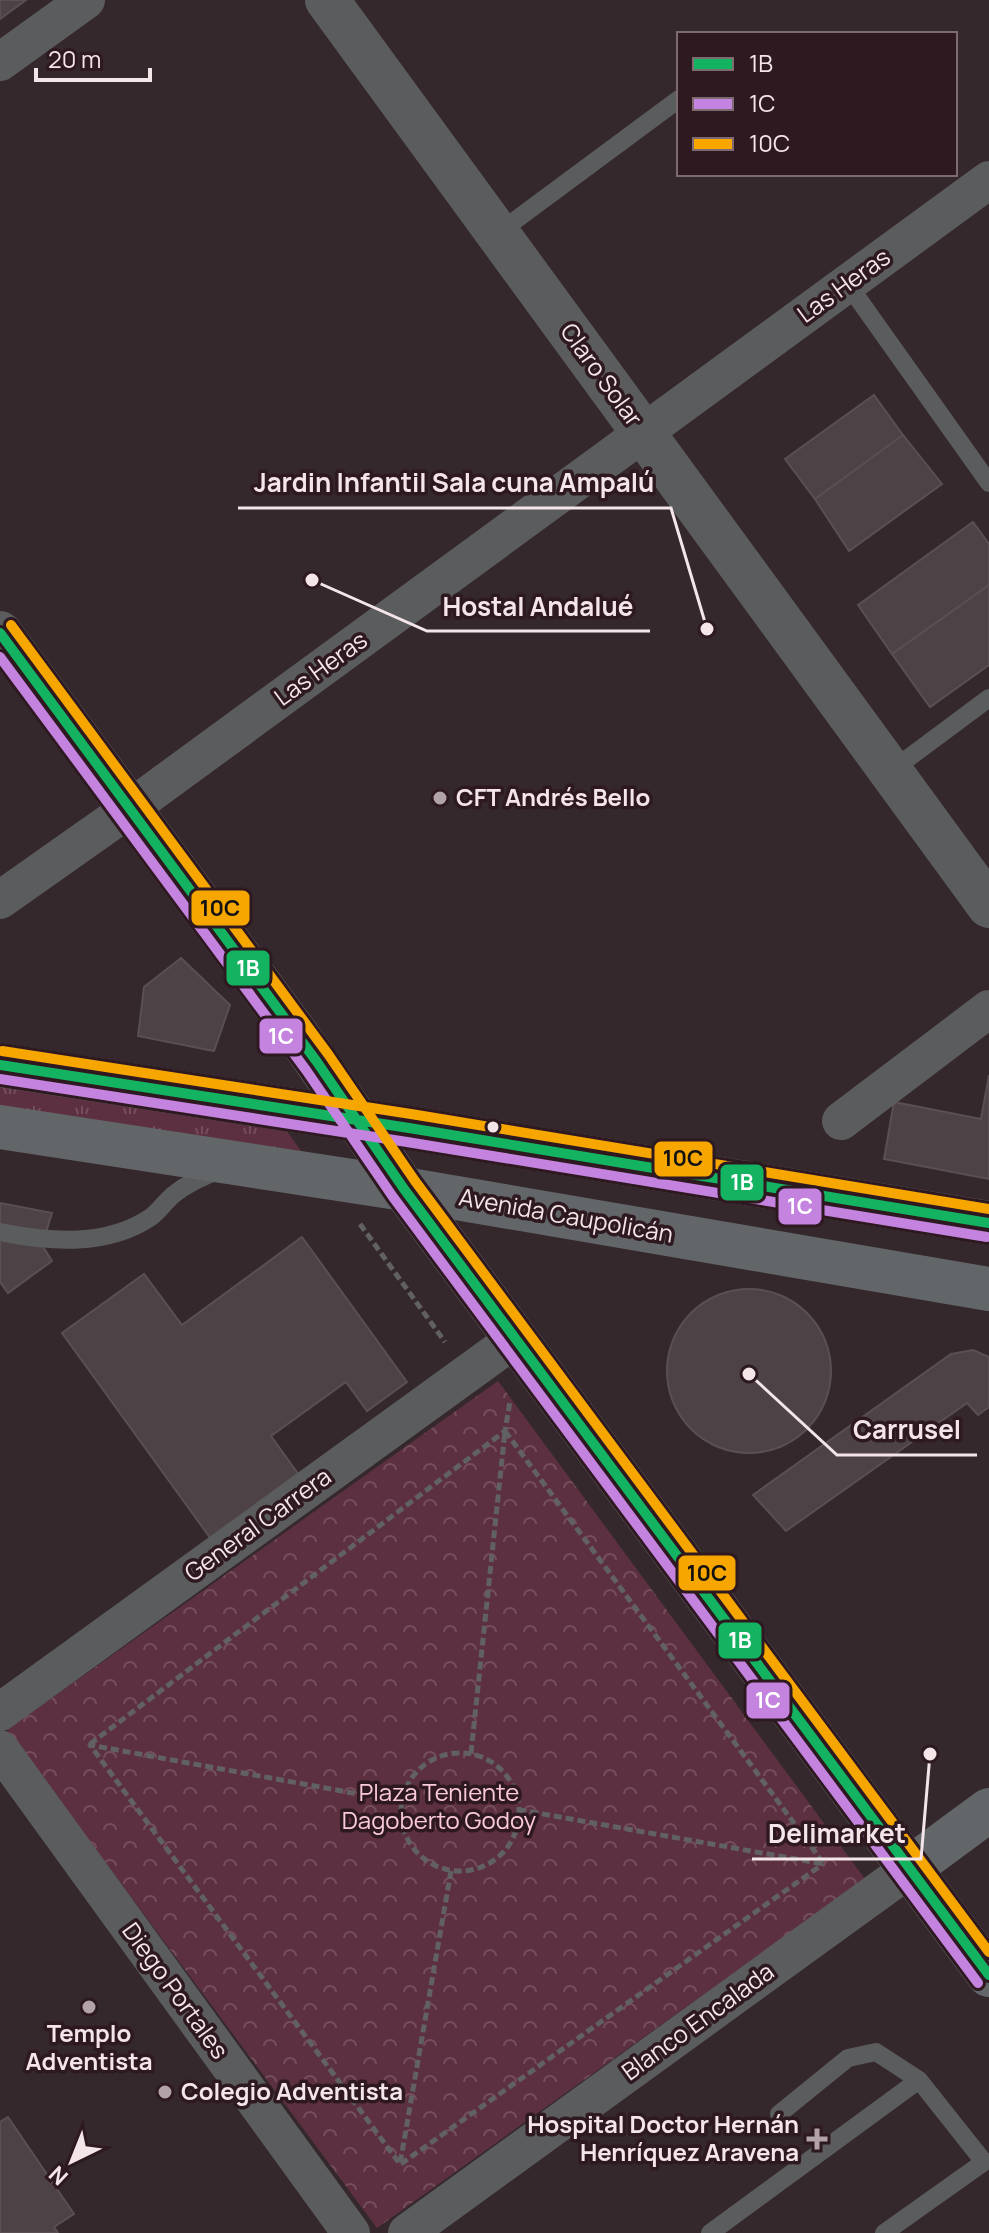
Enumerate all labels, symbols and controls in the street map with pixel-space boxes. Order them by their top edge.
scale bar [36,32,150,82]
legend [677,32,957,176]
text: 20 m [48,42,101,75]
text: 1B [749,46,773,79]
text: 1C [749,86,776,119]
text: 10C [749,126,790,159]
street label: Las Heras [790,240,896,330]
street label: Claro Solar [554,316,651,433]
callout: Jardin Infantil Sala cuna Ampalú [238,458,671,508]
text: Jardin Infantil Sala cuna Ampalú [254,464,654,500]
callout: Hostal Andalué [427,581,650,631]
text: Hostal Andalué [442,588,634,624]
street label: Las Heras [267,623,373,713]
place label: CFT Andrés Bello [456,780,650,813]
marker: CFT Andrés Bello [431,789,449,807]
line badge: 10C [190,889,251,927]
text: 10C [200,893,240,923]
line badge: 1B [225,949,271,987]
text: 1B [236,953,260,983]
line badge: 1C [258,1017,304,1055]
text: 1C [268,1021,294,1051]
unlabelled marker [485,1119,501,1135]
line badge: 10C [653,1140,714,1178]
text: 10C [663,1143,703,1173]
line badge: 1B [719,1163,765,1202]
text: 1B [730,1167,754,1197]
street label: Avenida Caupolicán [457,1179,676,1250]
line badge: 1C [777,1187,823,1226]
text: 1C [787,1191,813,1221]
callout: Carrusel [837,1405,977,1455]
text: Carrusel [853,1411,961,1447]
street label: General Carrera [177,1459,337,1588]
line badge: 10C [677,1554,737,1592]
text: 10C [687,1558,727,1588]
line badge: 1B [717,1621,763,1660]
text: 1B [728,1625,752,1655]
line badge: 1C [745,1681,791,1720]
text: 1C [755,1685,781,1715]
park label: Plaza Teniente Dagoberto Godoy [342,1775,537,1836]
callout: Delimarket [752,1809,921,1859]
text: Delimarket [768,1815,906,1851]
street label: Diego Portales [115,1915,237,2065]
street label: Blanco Encalada [614,1954,780,2087]
marker: Templo Adventista [80,1998,98,2016]
place label: Templo Adventista [25,2016,153,2077]
place label: Colegio Adventista [181,2074,403,2107]
marker: Colegio Adventista [156,2083,174,2101]
place label: Hospital Doctor Hernán Henríquez Aravena [527,2107,799,2168]
north arrow [32,2121,112,2201]
marker: Hospital Doctor Hernán Henríquez Aravena [806,2128,828,2150]
text: N [42,2159,74,2192]

